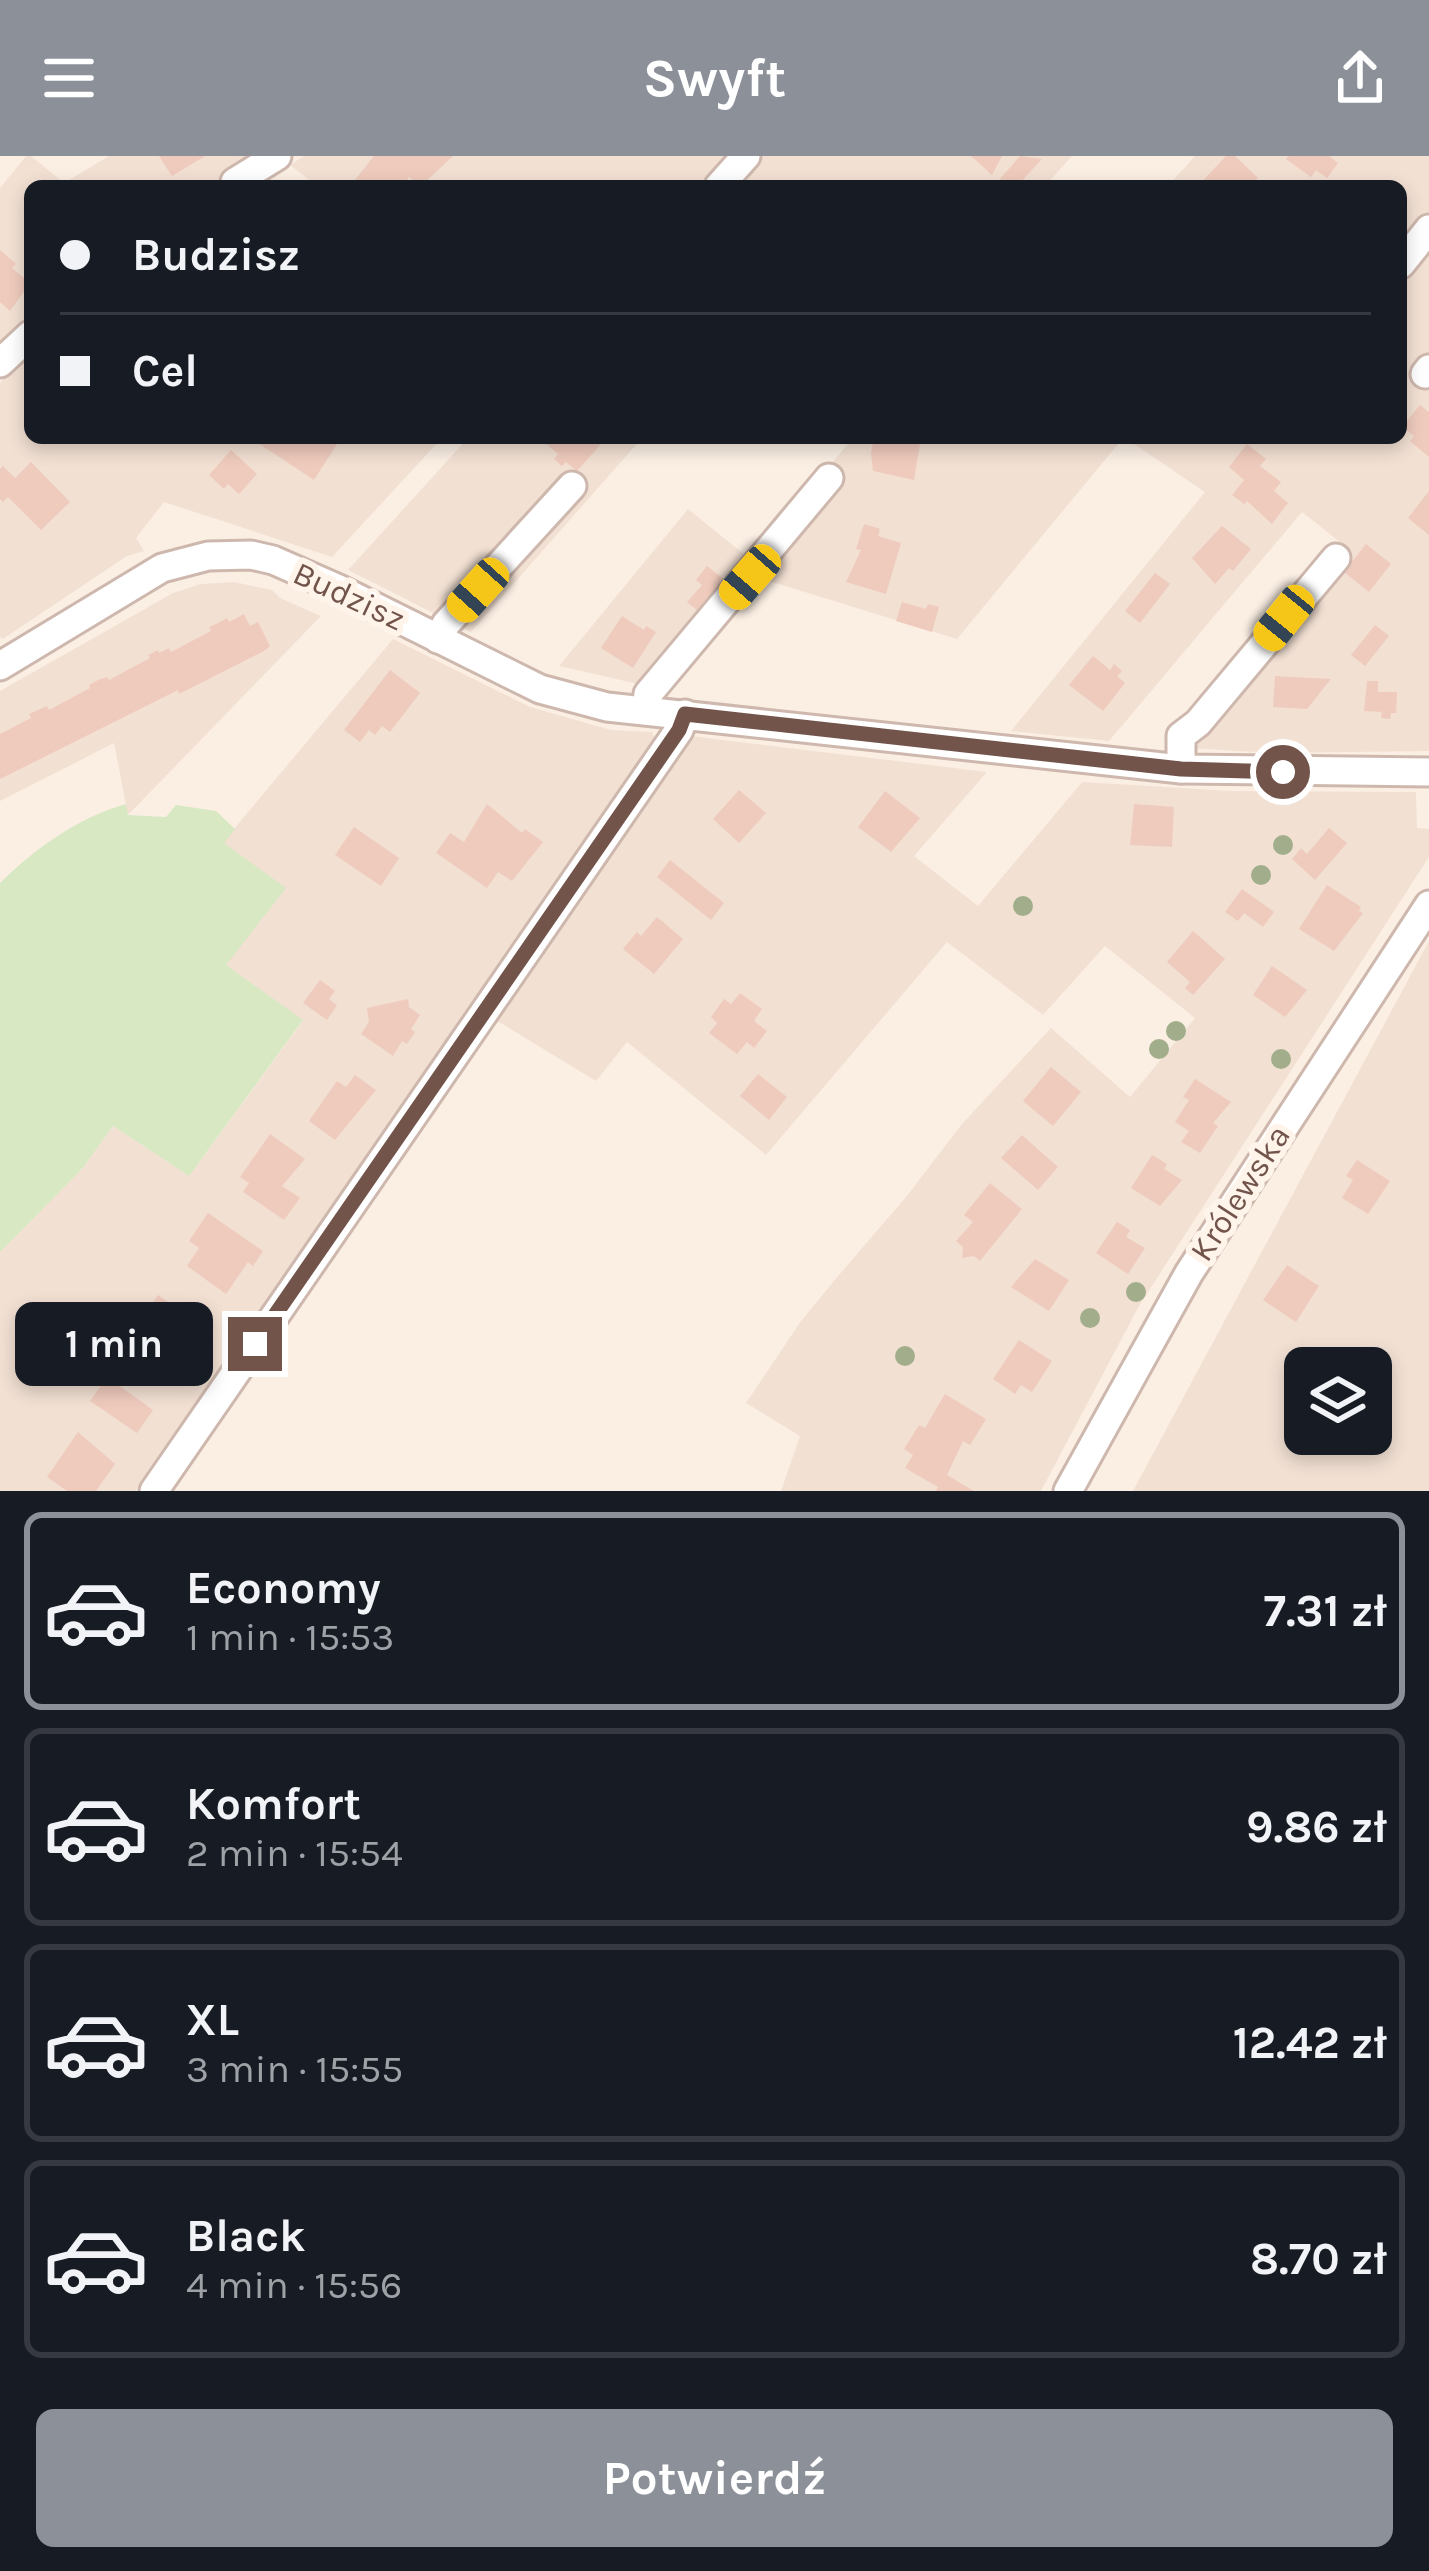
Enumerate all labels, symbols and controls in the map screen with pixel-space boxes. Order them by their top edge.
icon: menu [36,45,102,111]
icon: share [1327,45,1393,111]
text: Swyft [643,46,786,110]
text: Budzisz [132,229,300,281]
text: Cel [132,345,198,397]
car [713,538,787,616]
car [441,551,515,629]
street label: Budzisz [287,554,411,638]
car [1247,579,1321,657]
route start [1256,745,1310,799]
street label: Królewska [1182,1118,1298,1268]
callout: 1 min [15,1302,213,1386]
route end [228,1317,282,1371]
text: 1 min [65,1321,163,1367]
map controls [1284,1347,1392,1455]
button: layers [1284,1347,1392,1455]
icon: car [42,1557,150,1665]
text: Economy [186,1562,381,1614]
text: 7.31 zł [1264,1585,1387,1637]
text: 1 min · 15:53 [186,1614,394,1660]
icon: car [42,1773,150,1881]
text: Komfort [186,1778,361,1830]
text: 9.86 zł [1246,1801,1387,1853]
text: 2 min · 15:54 [186,1830,403,1876]
icon: car [42,1989,150,2097]
text: XL [186,1994,239,2046]
text: 12.42 zł [1233,2017,1387,2069]
text: 3 min · 15:55 [186,2046,403,2092]
icon: car [42,2205,150,2313]
text: Black [186,2210,306,2262]
text: 8.70 zł [1250,2233,1387,2285]
text: 4 min · 15:56 [186,2262,402,2308]
button: Potwierdź [36,2409,1393,2547]

